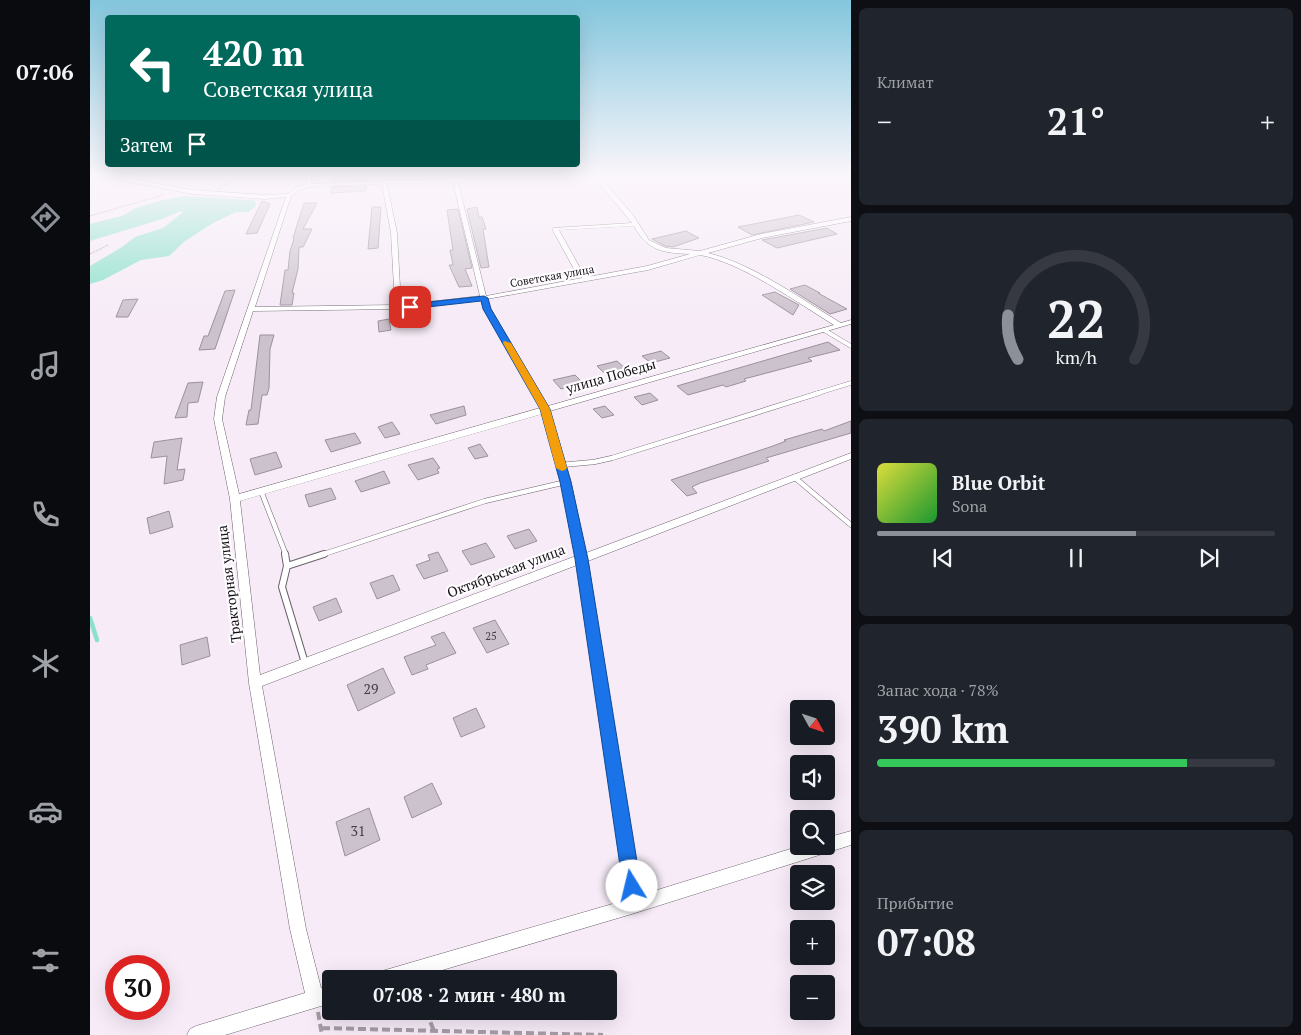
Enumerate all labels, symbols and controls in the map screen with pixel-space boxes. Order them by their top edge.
text: 420 m [203,30,304,76]
icon: left [120,35,185,100]
text: 07:06 [16,57,74,86]
text: Климат [877,71,934,93]
text: Советская улица [203,74,373,103]
text: 21° [1047,96,1105,146]
text: − [877,103,892,140]
text: + [1260,103,1275,140]
icon: arrive [183,130,211,158]
text: Затем [120,132,173,157]
icon: directions [28,200,63,235]
street label: Советская улица [509,262,596,290]
text: 22 [1047,284,1105,353]
pin [389,286,431,328]
icon: arrive [396,293,424,321]
text: km/h [1055,345,1097,369]
icon: music [28,348,63,383]
street label: улица Победы [563,354,658,398]
text: Blue Orbit [952,470,1045,495]
text: Sona [952,495,987,517]
icon: phone [28,497,63,532]
street label: Тракторная улица [212,524,245,644]
street label: Октябрьская улица [444,539,568,602]
icon: previous [929,544,957,572]
icon: pause [1062,544,1090,572]
icon: next [1195,544,1223,572]
house number: 25 [485,629,497,643]
icon: climate [28,646,63,681]
house number: 29 [364,679,378,698]
text: Запас хода · 78% [877,679,999,701]
north arrow [790,700,835,745]
map controls [790,700,835,1020]
text: 390 km [877,704,1009,754]
button: sound [790,755,835,800]
icon: car [28,794,63,829]
button: search [790,810,835,855]
house number: 31 [351,821,365,840]
position arrow [605,859,657,911]
button: layers [790,865,835,910]
text: Прибытие [877,892,954,914]
text: 07:08 [877,917,976,967]
button: + [790,920,835,965]
icon: filters [28,943,63,978]
speed limit sign: 30 [105,955,170,1020]
button: − [790,975,835,1020]
text: 07:08 · 2 мин · 480 m [373,982,566,1007]

